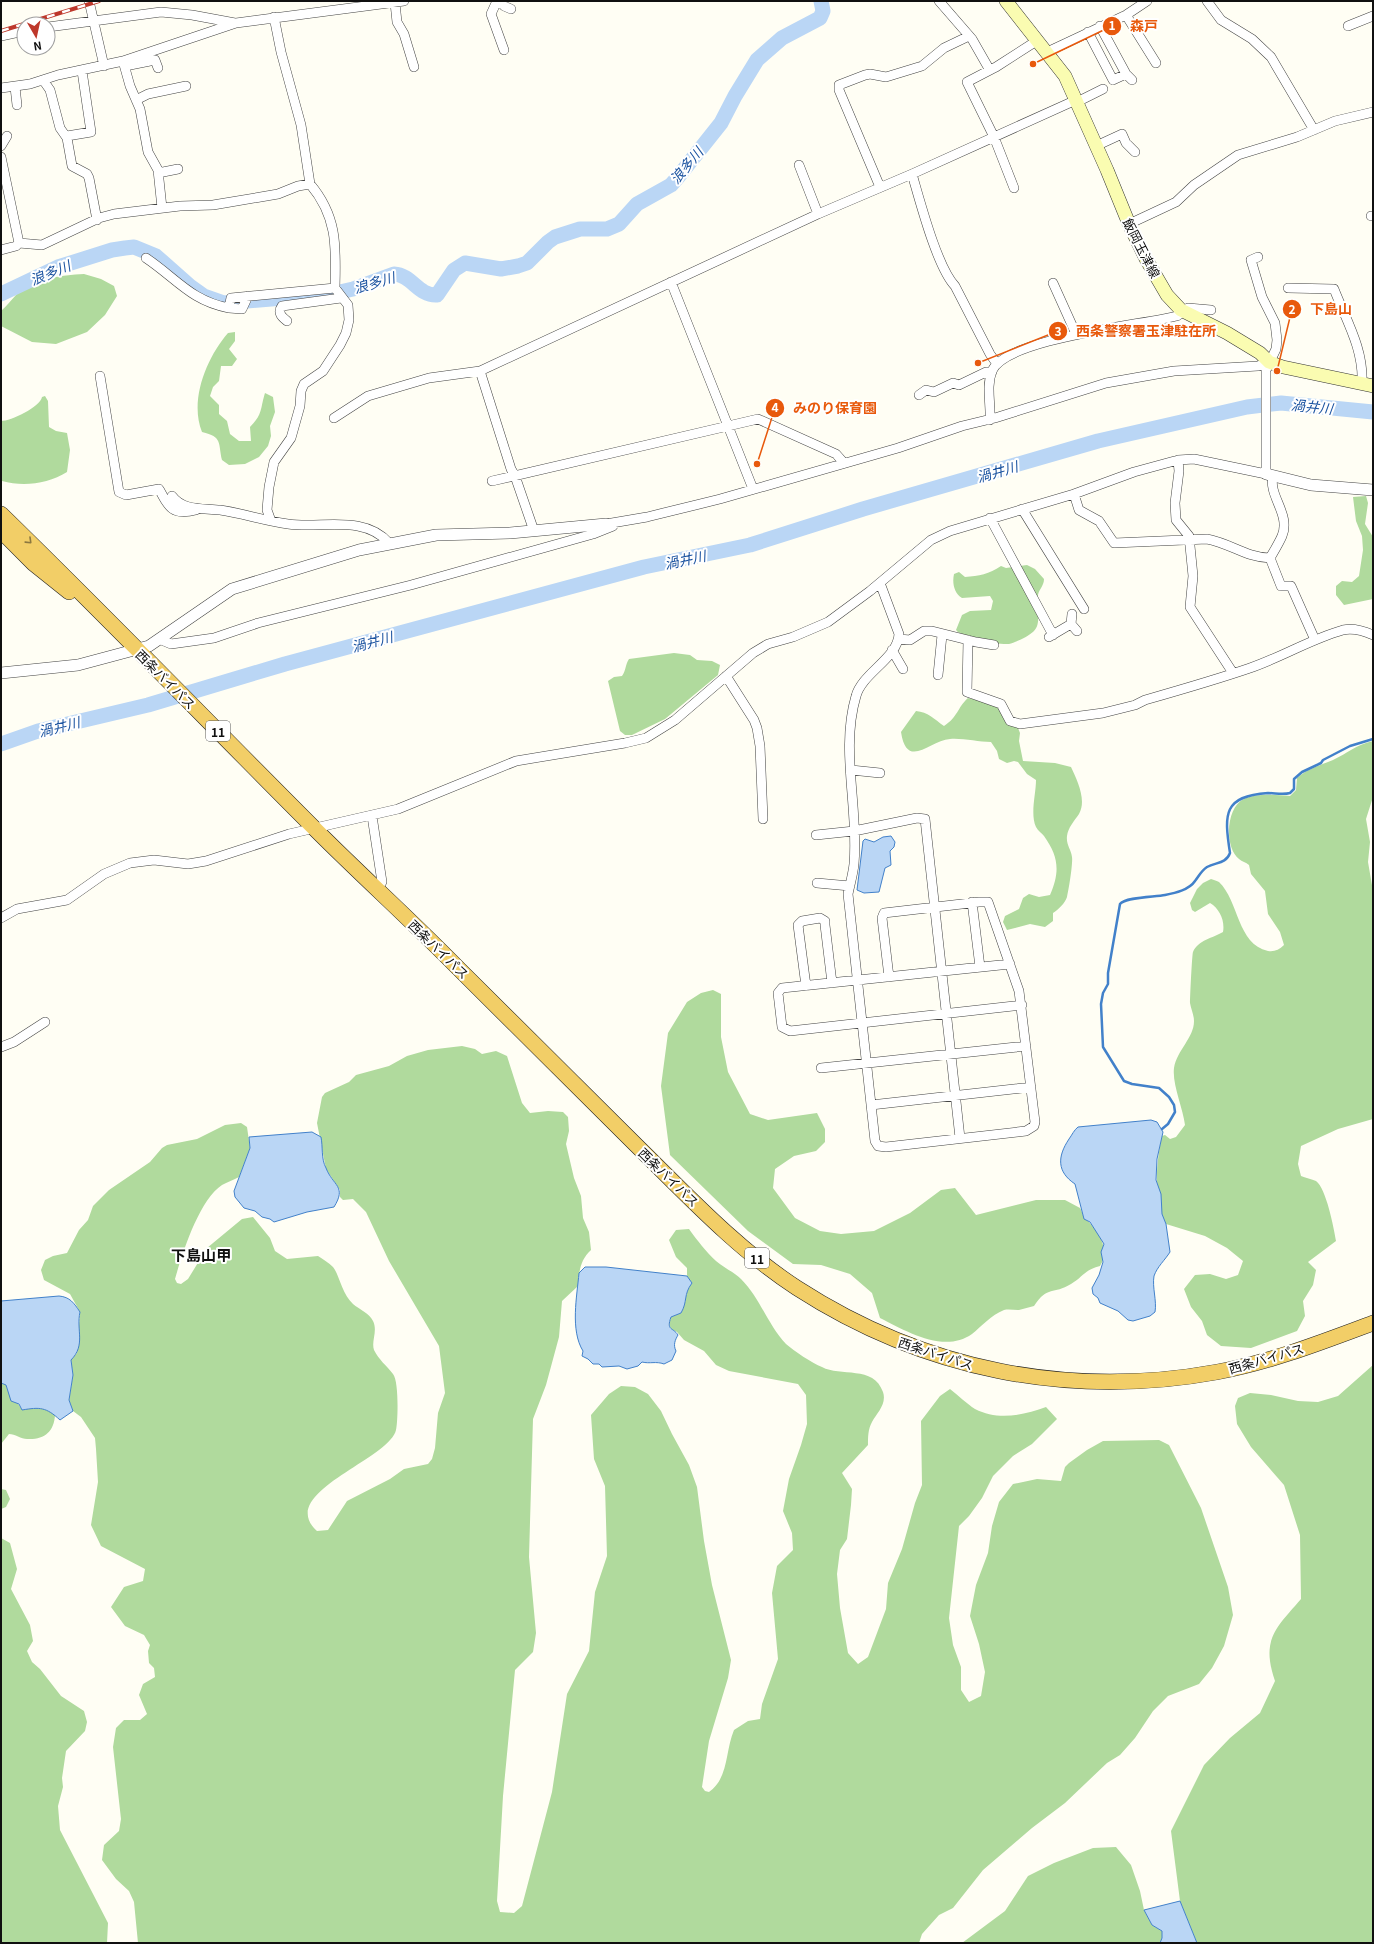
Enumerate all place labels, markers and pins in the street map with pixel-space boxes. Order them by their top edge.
callout: 森戸 [1102,13,1166,39]
callout: 下島山 [1282,296,1360,322]
callout: 西条警察署玉津駐在所 [1048,318,1224,344]
callout: みのり保育園 [765,395,885,421]

